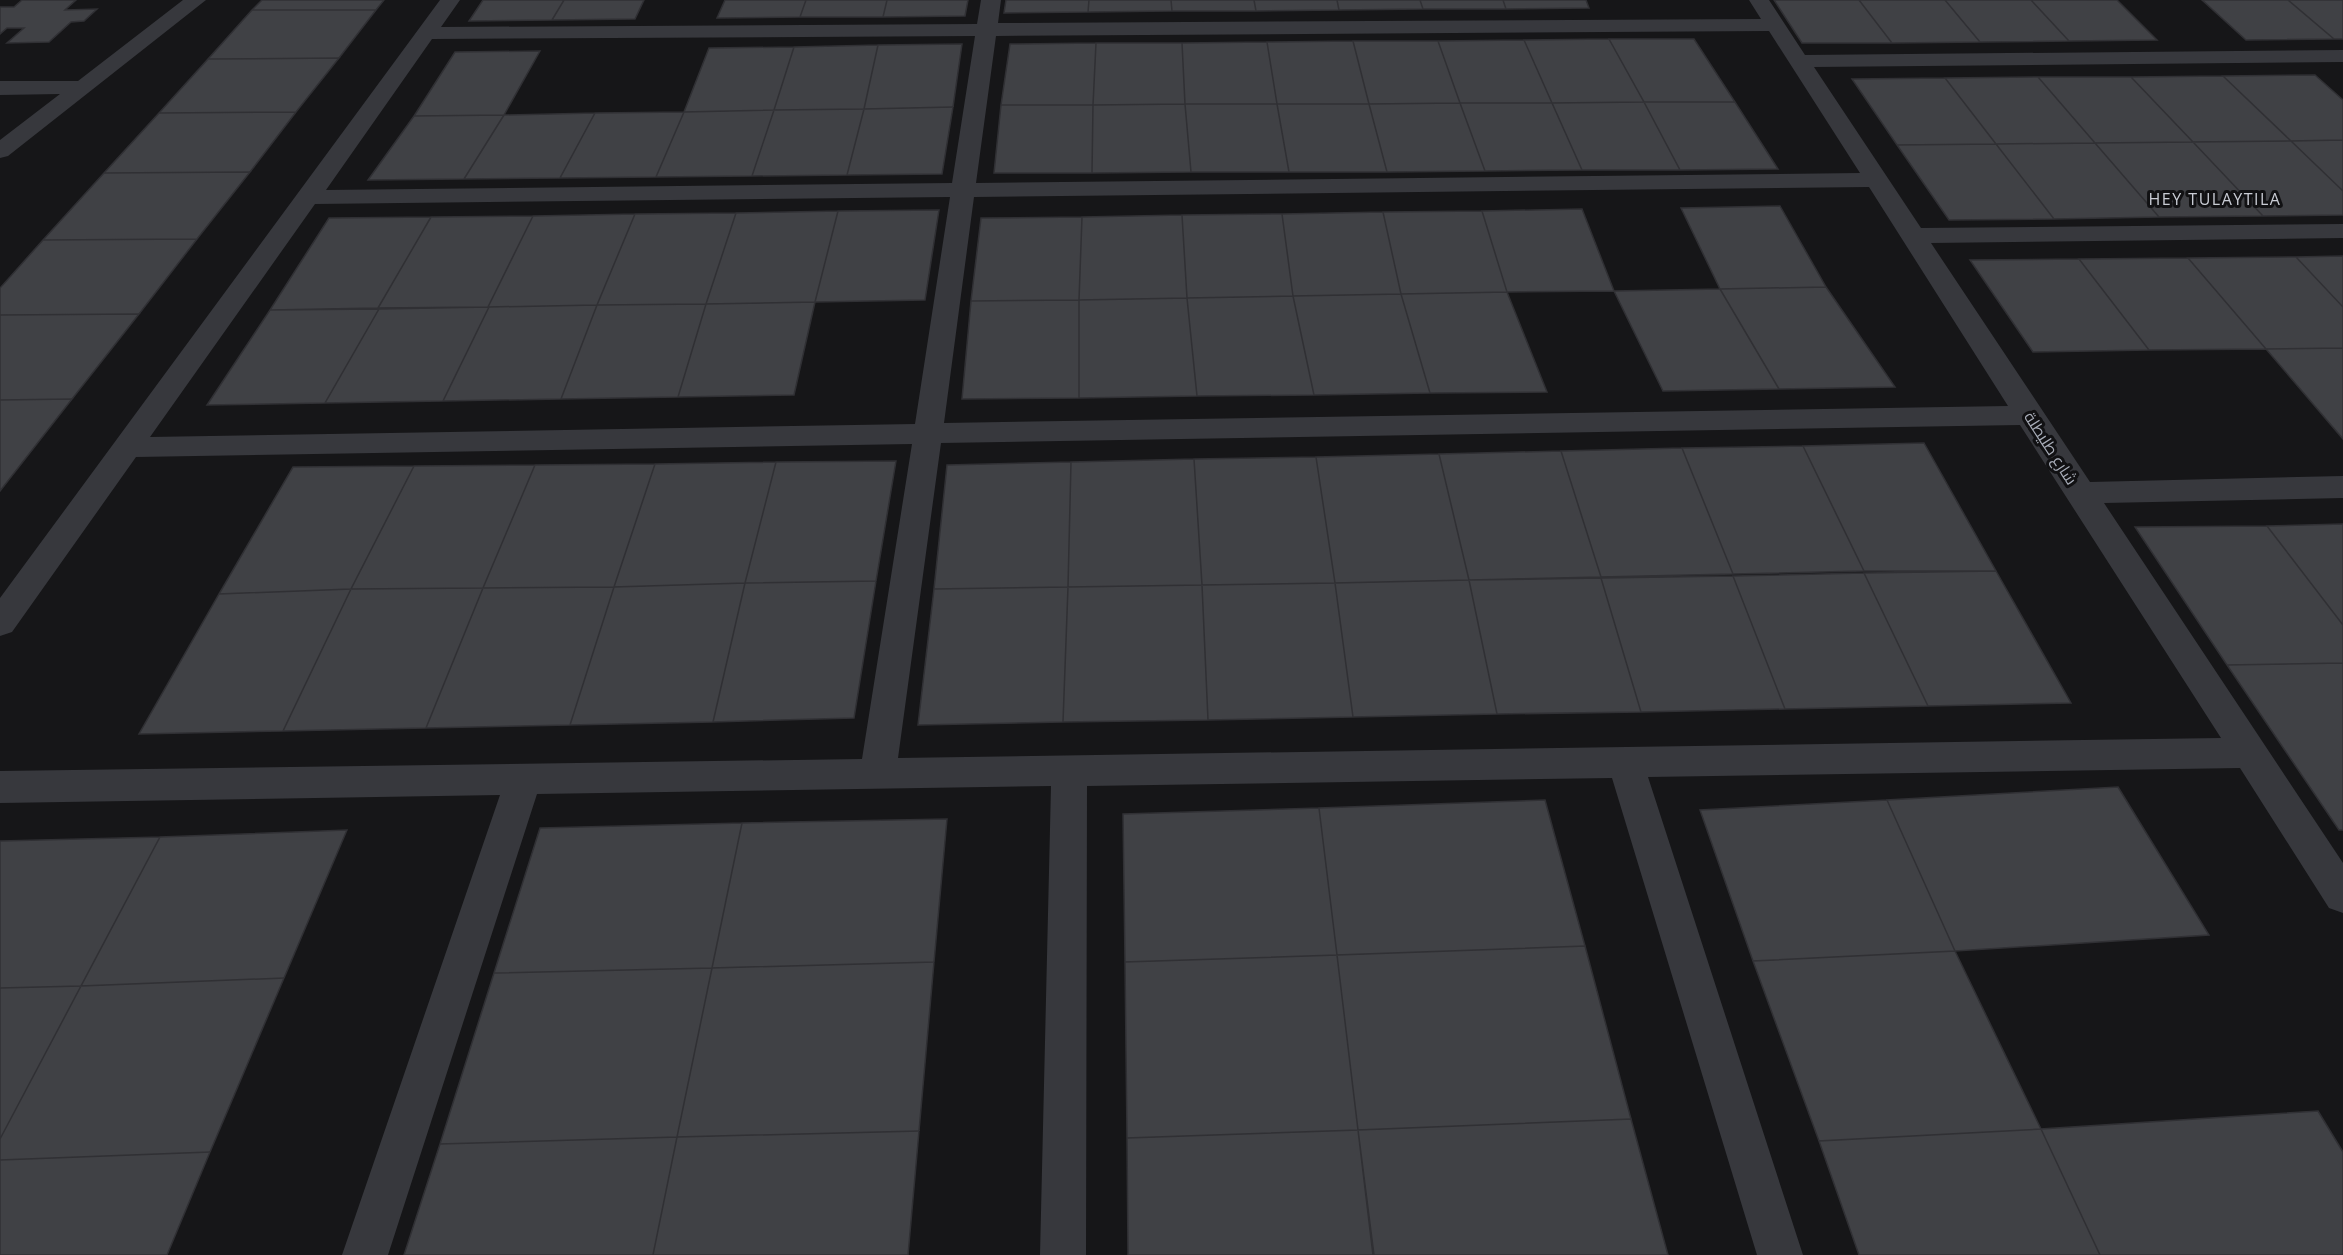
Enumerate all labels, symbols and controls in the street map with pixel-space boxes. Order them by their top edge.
district label: HEY TULAYTILA [2149,188,2281,210]
street label: شارع طليطلة [2018,407,2083,489]

